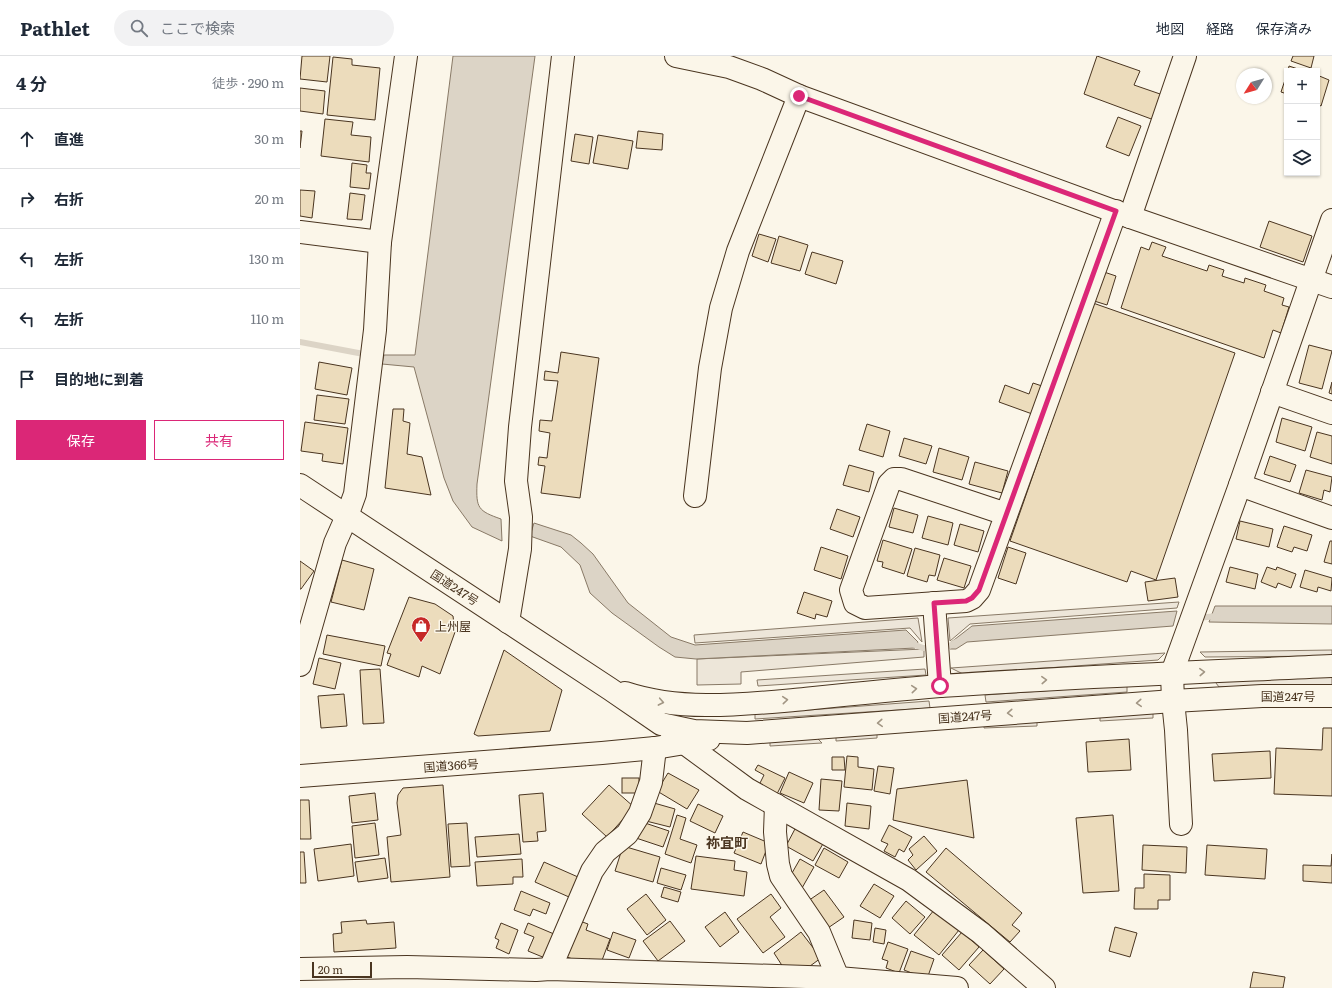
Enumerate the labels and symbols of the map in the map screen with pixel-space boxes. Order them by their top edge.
north arrow [1236,68,1272,104]
route end [790,87,808,105]
street label: 国道247号 [427,565,483,609]
shop icon: 上州屋 [410,615,432,643]
place label: 上州屋 [435,617,471,635]
one-way arrow [1199,668,1205,676]
one-way arrow [1041,676,1047,685]
route start [931,677,949,695]
one-way arrow [911,684,917,693]
street label: 国道247号 [1261,687,1315,705]
one-way arrow [782,696,788,705]
one-way arrow [658,697,664,706]
one-way arrow [1136,699,1142,708]
street label: 国道247号 [937,705,993,727]
one-way arrow [1007,709,1013,718]
one-way arrow [877,718,883,727]
street label: 国道366号 [423,754,479,776]
district label: 祢宜町 [706,832,748,852]
scale bar [312,960,372,979]

